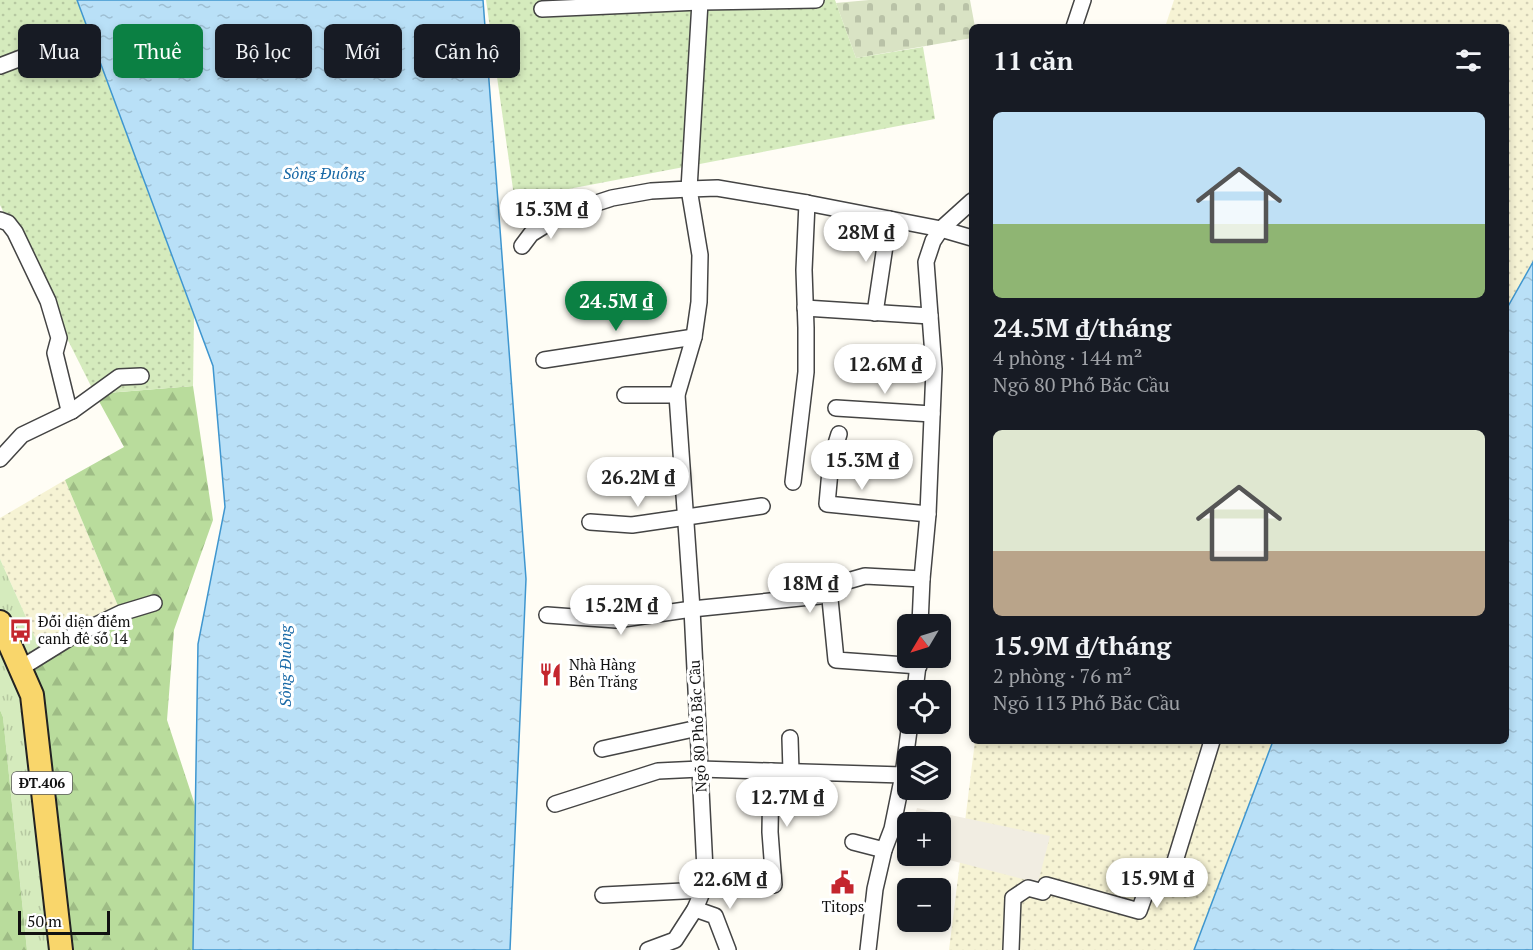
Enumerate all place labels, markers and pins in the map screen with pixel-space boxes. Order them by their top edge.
pin: 15.3M ₫ [496,189,606,240]
pin: 28M ₫ [824,212,908,263]
pin: 24.5M ₫ [561,281,671,332]
pin: 12.6M ₫ [830,344,940,395]
pin: 15.3M ₫ [807,440,917,491]
pin: 26.2M ₫ [583,457,693,508]
pin: 18M ₫ [768,563,852,614]
pin: 15.2M ₫ [566,585,676,636]
place label: Đối diện điếm canh đê số 14 [38,611,131,648]
bus stop icon: Đối diện điếm canh đê số 14 [7,618,33,644]
place label: Nhà Hàng Bên Trăng [569,654,638,691]
restaurant icon: Nhà Hàng Bên Trăng [538,661,564,687]
pin: 12.7M ₫ [732,777,842,828]
pin: 15.9M ₫ [1102,858,1212,909]
pin: 22.6M ₫ [675,859,785,910]
public building icon: Titops [830,870,856,896]
place label: Titops [822,896,864,916]

